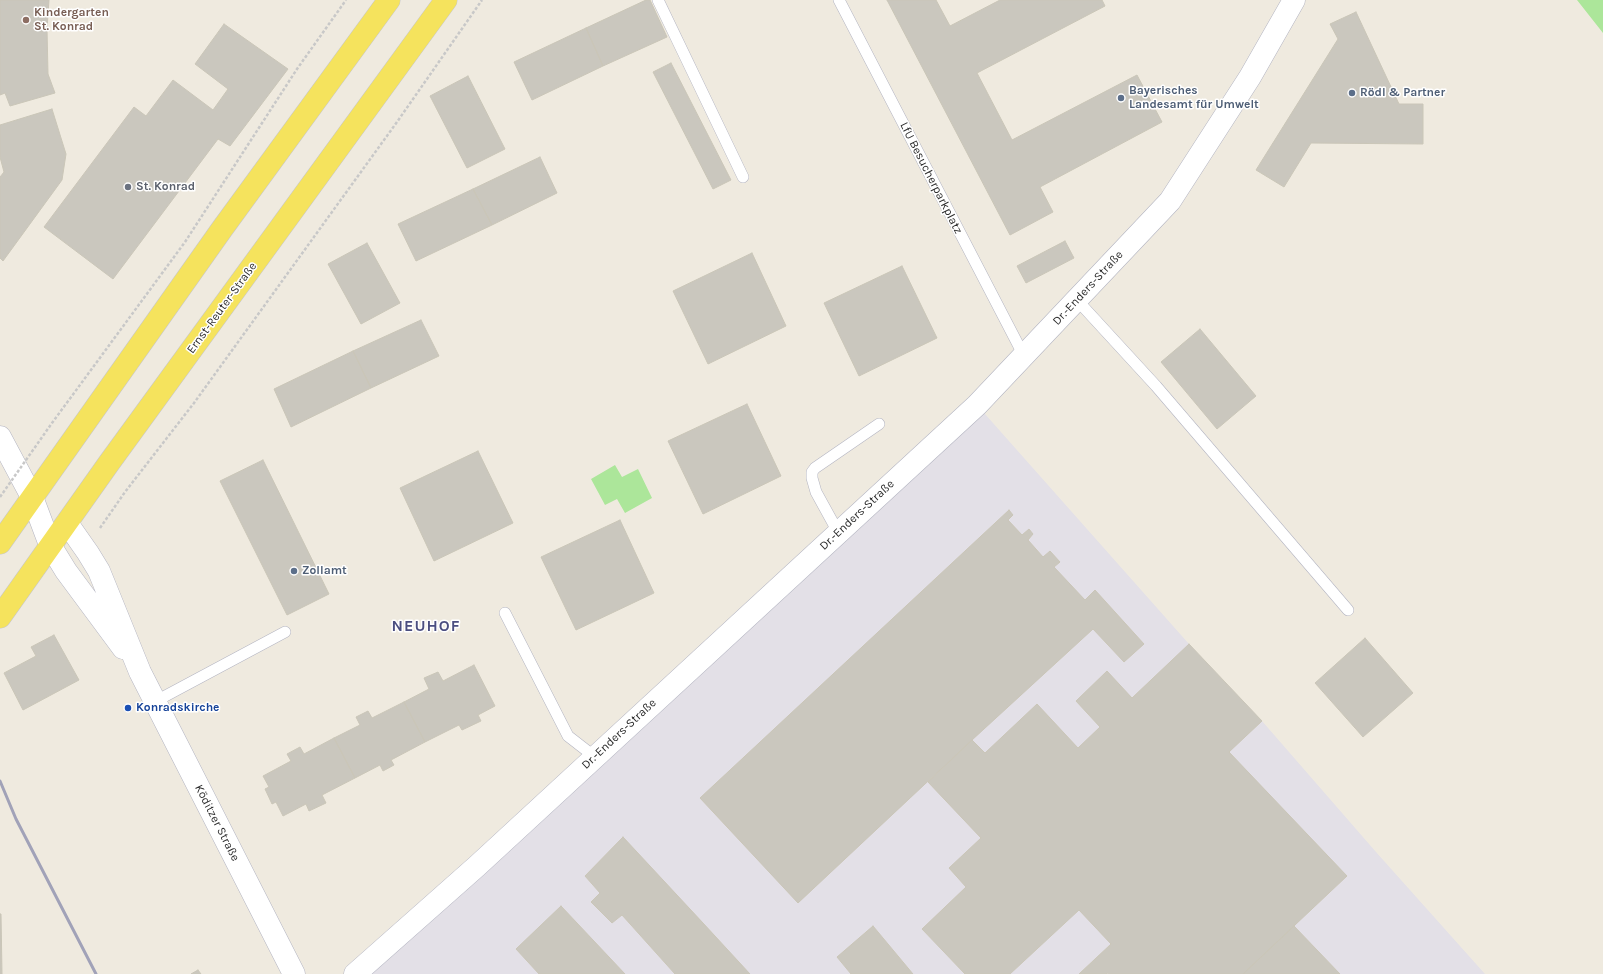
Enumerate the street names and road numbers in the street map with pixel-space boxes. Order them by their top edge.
street label: LfU Besucherparkplatz [897,120,965,236]
street label: Dr.-Enders-Straße [1050,248,1126,328]
street label: Ernst-Reuter-Straße [184,259,260,357]
street label: Dr.-Enders-Straße [817,477,897,553]
street label: Dr.-Enders-Straße [579,696,659,772]
street label: Köditzer Straße [191,782,243,864]

